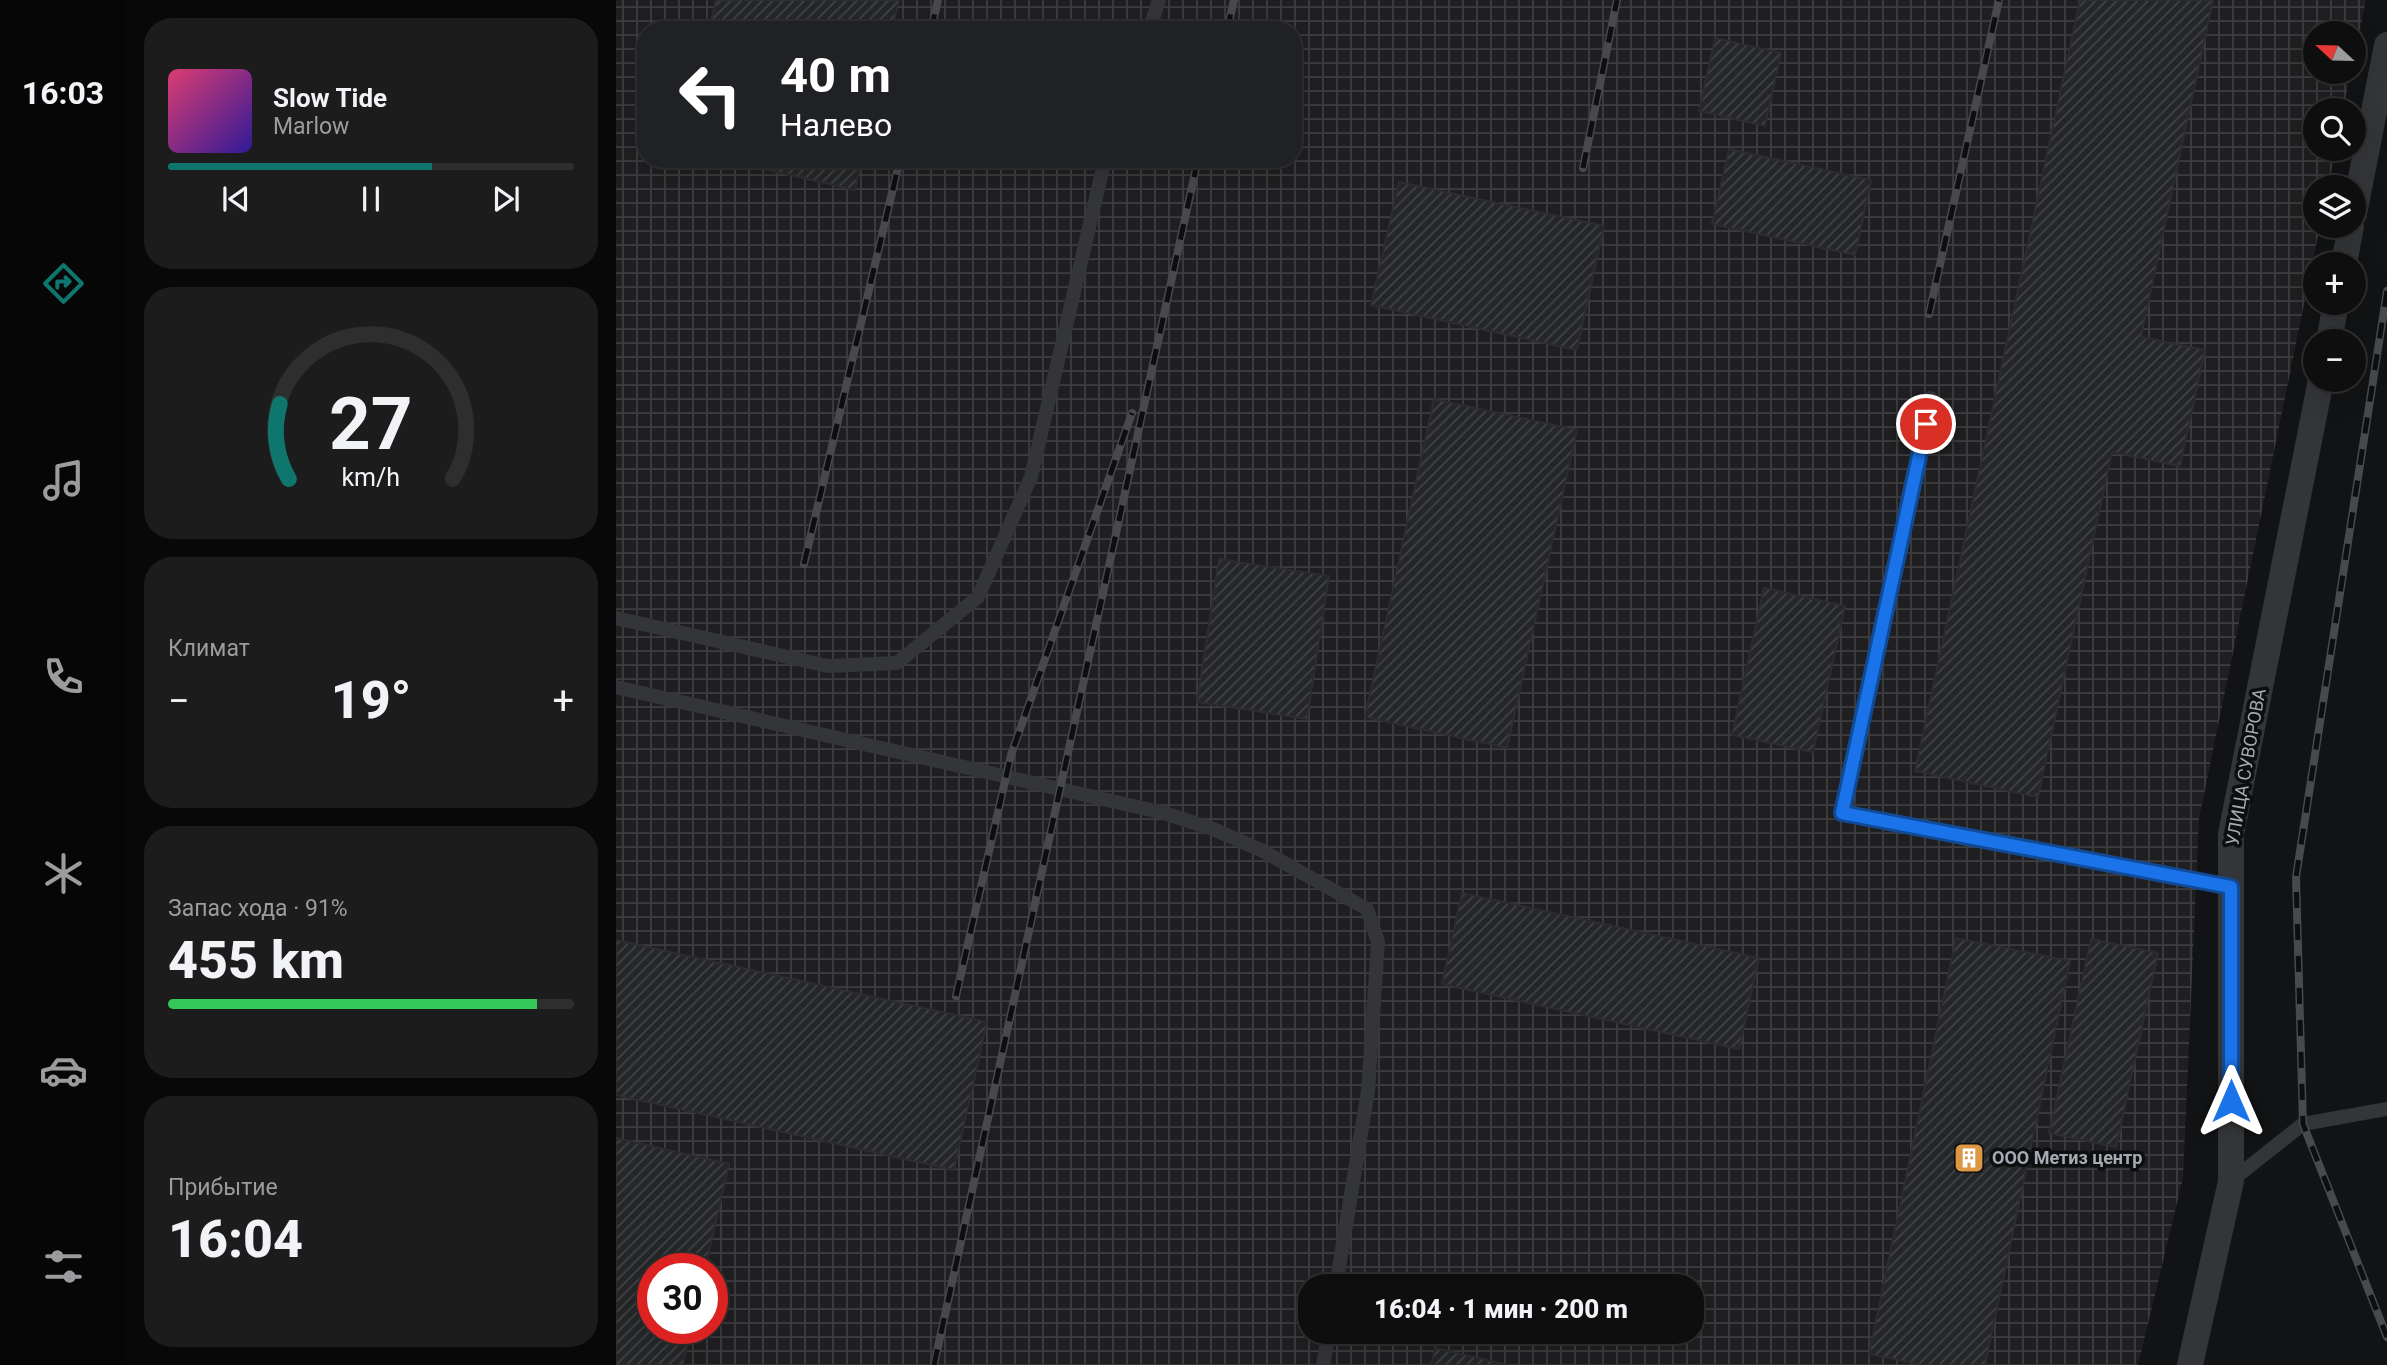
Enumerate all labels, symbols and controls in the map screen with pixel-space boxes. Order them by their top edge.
north arrow [2303,21,2366,84]
map controls [2303,21,2366,392]
text: 40 m [780,47,891,104]
icon: left [665,49,756,140]
text: 16:03 [22,74,104,112]
text: Slow Tide [273,83,387,113]
button: search [2303,98,2366,161]
text: Налево [780,106,892,144]
text: Marlow [273,113,349,140]
button: layers [2303,175,2366,238]
icon: previous [217,180,255,218]
icon: pause [352,180,390,218]
icon: next [487,180,525,218]
button: + [2303,252,2366,315]
icon: directions [39,259,88,308]
button: − [2303,329,2366,392]
text: 27 [329,382,413,468]
pin [1896,394,1956,454]
icon: arrive [1907,405,1945,443]
icon: music [39,456,88,505]
text: km/h [342,463,400,492]
text: Климат [168,635,250,662]
icon: phone [39,652,88,701]
text: 19° [331,670,411,731]
text: − [168,679,190,723]
text: + [552,679,574,723]
street label: УЛИЦА СУВОРОВА [2221,686,2270,847]
icon: climate [39,849,88,898]
text: Запас хода · 91% [168,895,348,922]
text: 455 km [168,930,344,991]
icon: car [39,1046,88,1095]
position arrow [2194,1064,2268,1138]
building icon: ООО Метиз центр [1952,1141,1986,1175]
place label: ООО Метиз центр [1992,1147,2142,1168]
text: Прибытие [168,1174,278,1201]
text: 16:04 [168,1209,303,1270]
icon: filters [39,1242,88,1291]
speed limit sign: 30 [637,1253,728,1344]
text: 16:04 · 1 мин · 200 m [1374,1294,1628,1324]

